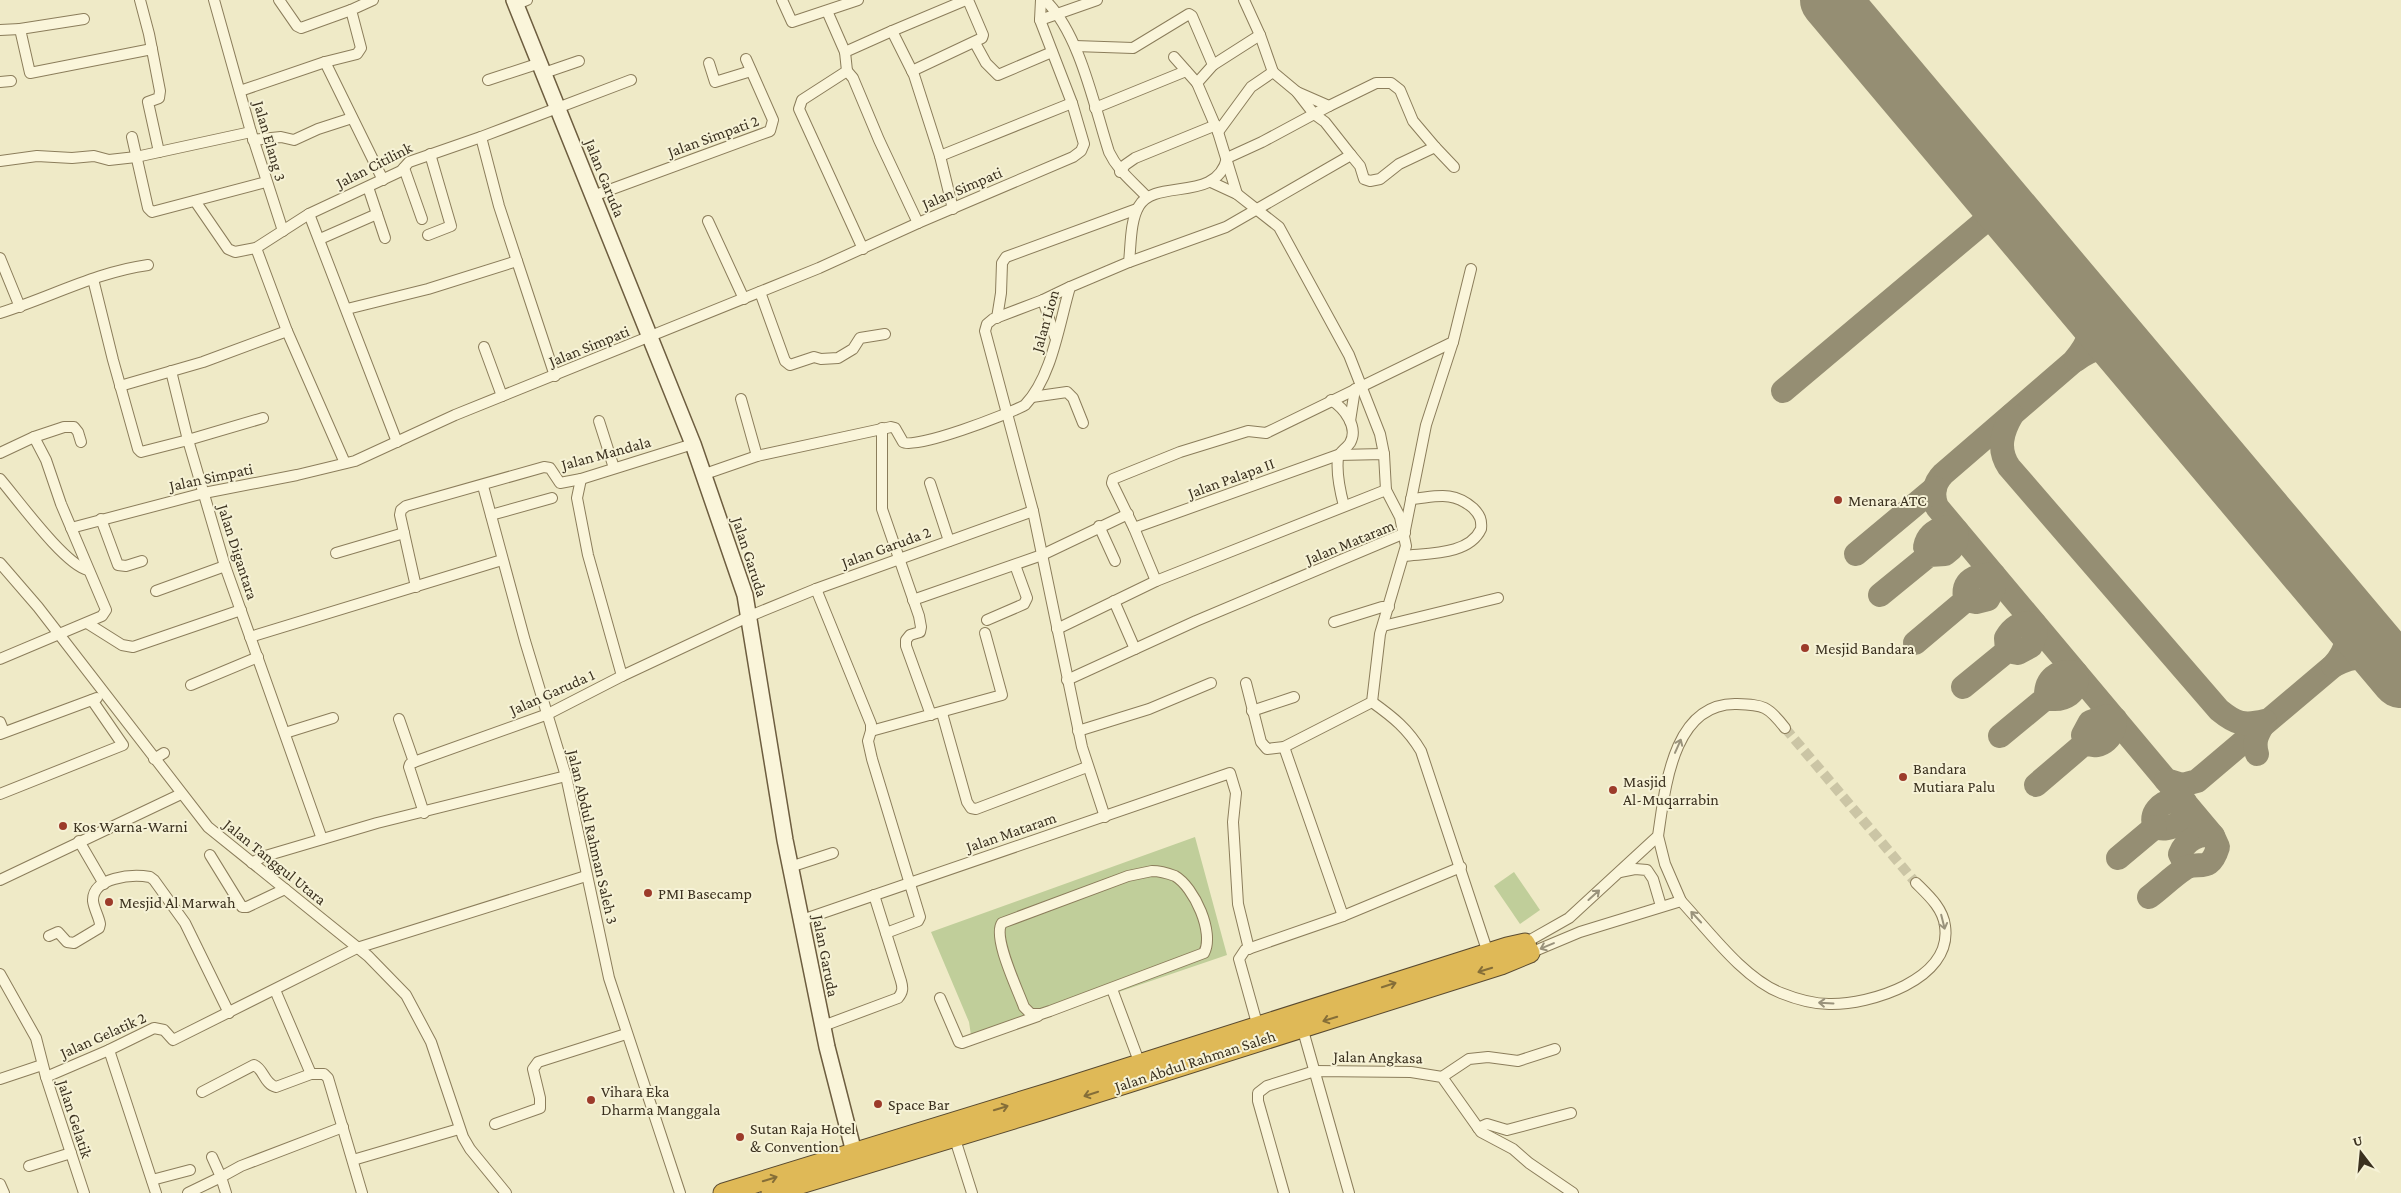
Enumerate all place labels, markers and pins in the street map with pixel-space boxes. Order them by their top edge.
place label: Menara ATC [1848,492,1927,509]
marker: Menara ATC [1832,494,1844,506]
place label: Mesjid Bandara [1815,640,1915,658]
marker: Mesjid Bandara [1799,642,1811,654]
place label: Bandara Mutiara Palu [1913,760,1996,795]
marker: Bandara Mutiara Palu [1897,771,1909,783]
place label: Masjid Al-Muqarrabin [1623,773,1719,809]
marker: Masjid Al-Muqarrabin [1607,784,1619,796]
place label: Kos Warna-Warni [73,818,188,835]
marker: Kos Warna-Warni [57,820,69,832]
place label: PMI Basecamp [658,885,752,903]
marker: PMI Basecamp [642,887,654,899]
place label: Mesjid Al Marwah [119,894,236,912]
marker: Mesjid Al Marwah [103,896,115,908]
place label: Vihara Eka Dharma Manggala [601,1083,721,1119]
marker: Vihara Eka Dharma Manggala [585,1094,597,1106]
place label: Space Bar [888,1096,950,1114]
marker: Space Bar [872,1098,884,1110]
place label: Sutan Raja Hotel & Convention [750,1120,855,1155]
marker: Sutan Raja Hotel & Convention [734,1131,746,1143]

